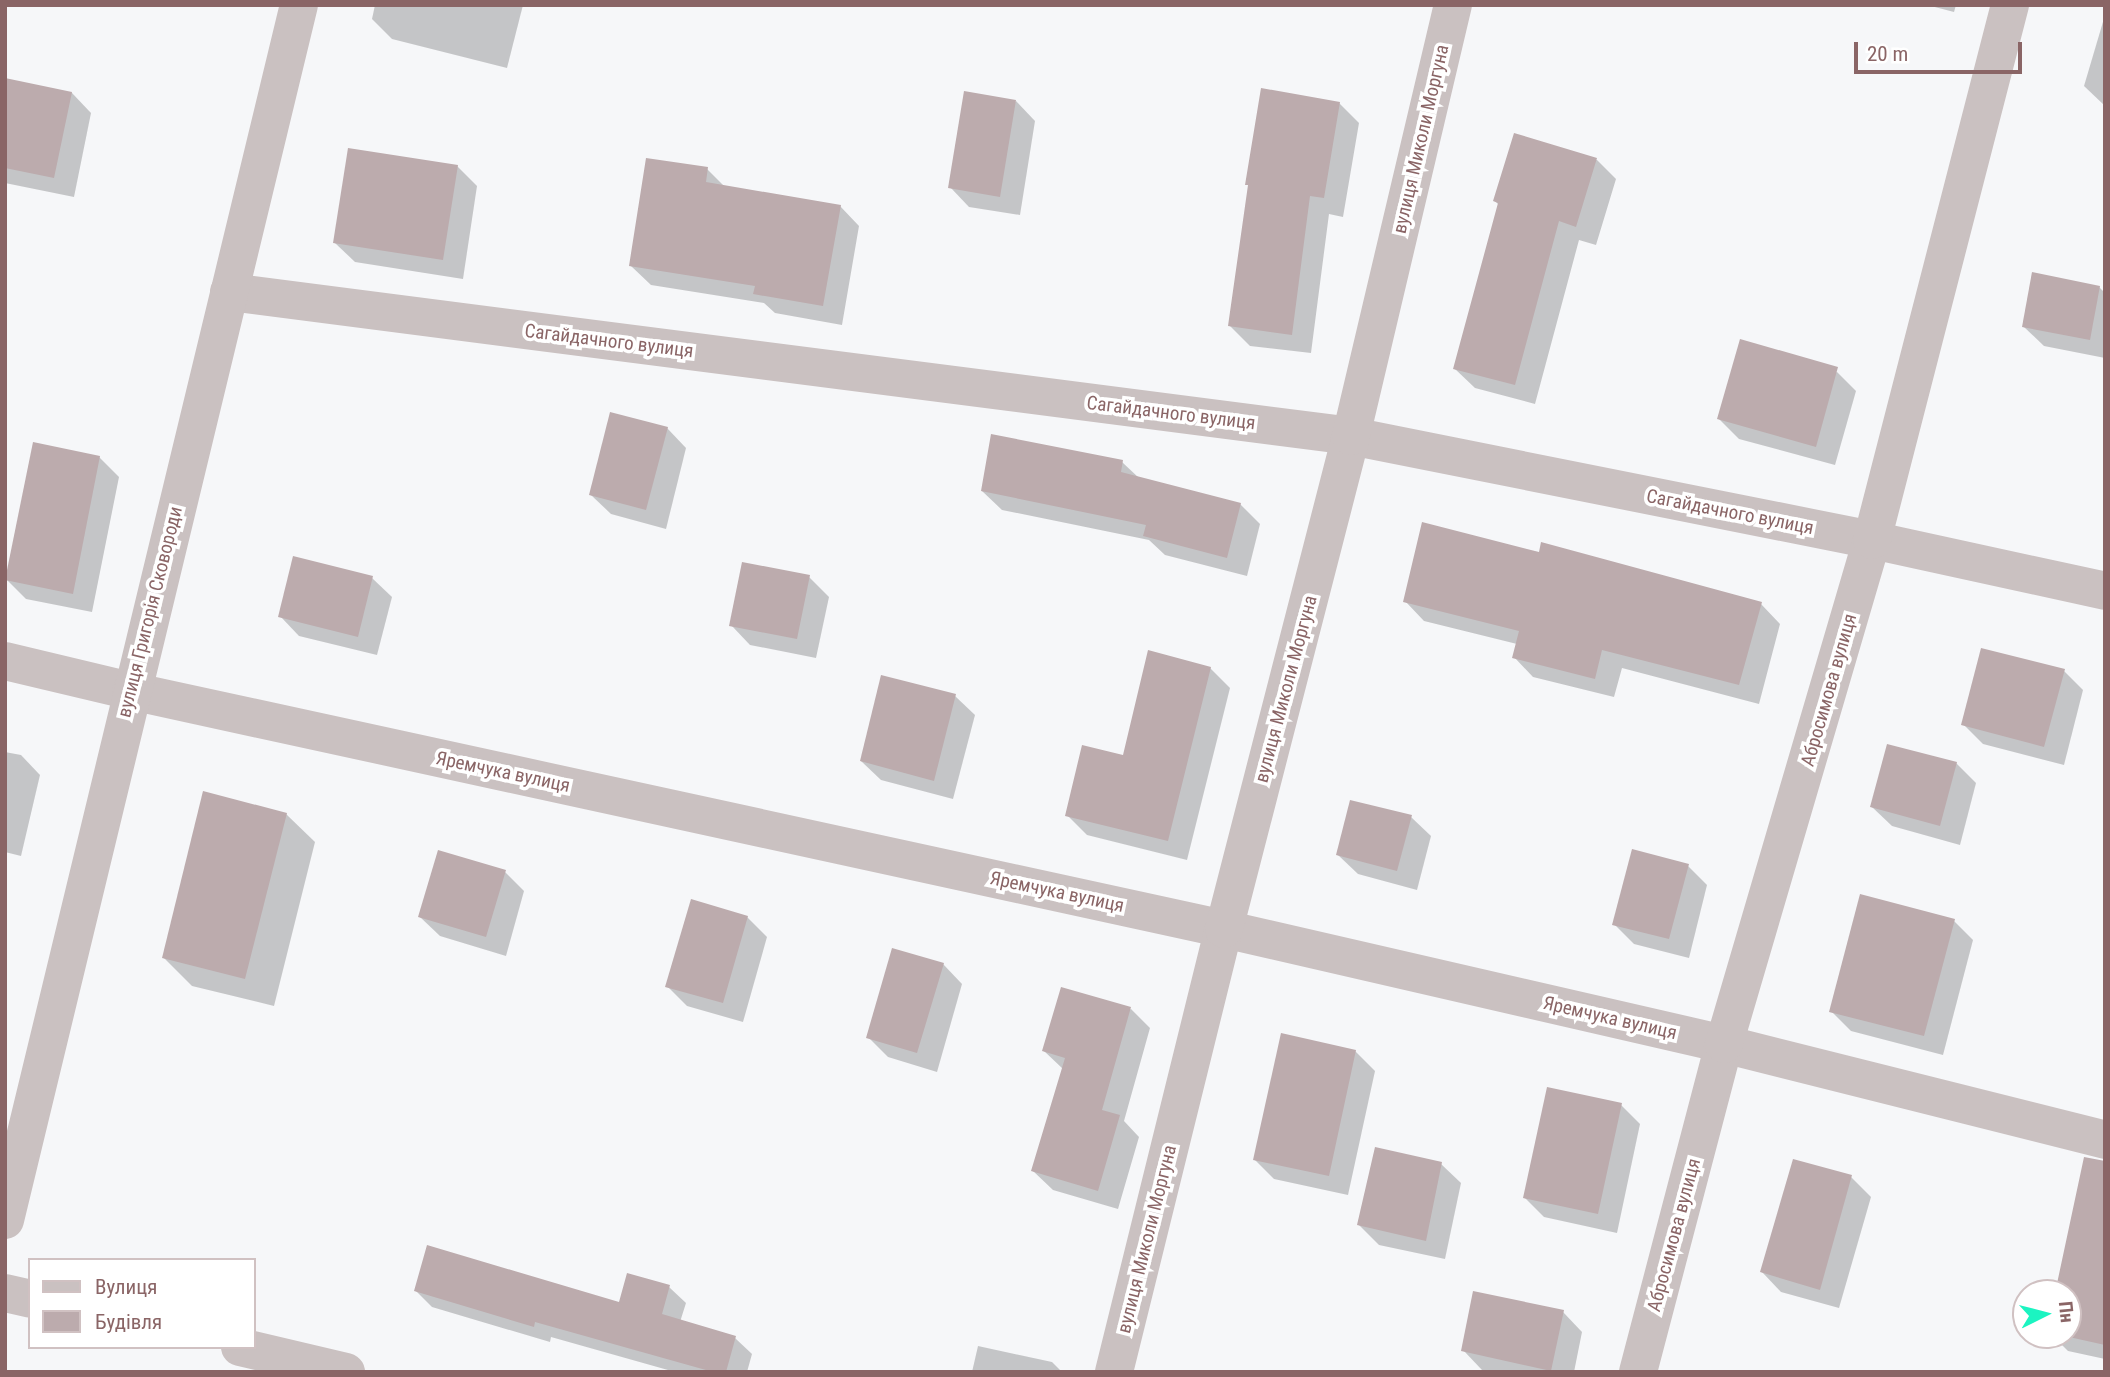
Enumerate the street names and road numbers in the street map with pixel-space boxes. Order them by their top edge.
street label: вулиця Миколи Моргуна [1388,42,1454,236]
street label: Сагайдачного вулиця [523,319,695,363]
street label: Сагайдачного вулиця [1085,391,1257,435]
street label: Сагайдачного вулиця [1645,485,1815,539]
street label: вулиця Григорія Сковороди [113,504,187,720]
street label: вулиця Миколи Моргуна [1250,593,1322,785]
street label: Абросимова вулиця [1796,611,1862,769]
street label: Яремчука вулиця [434,747,572,797]
street label: Яремчука вулиця [988,867,1126,917]
street label: Яремчука вулиця [1541,992,1679,1044]
street label: вулиця Миколи Моргуна [1113,1143,1181,1335]
street label: Абросимова вулиця [1643,1156,1705,1314]

